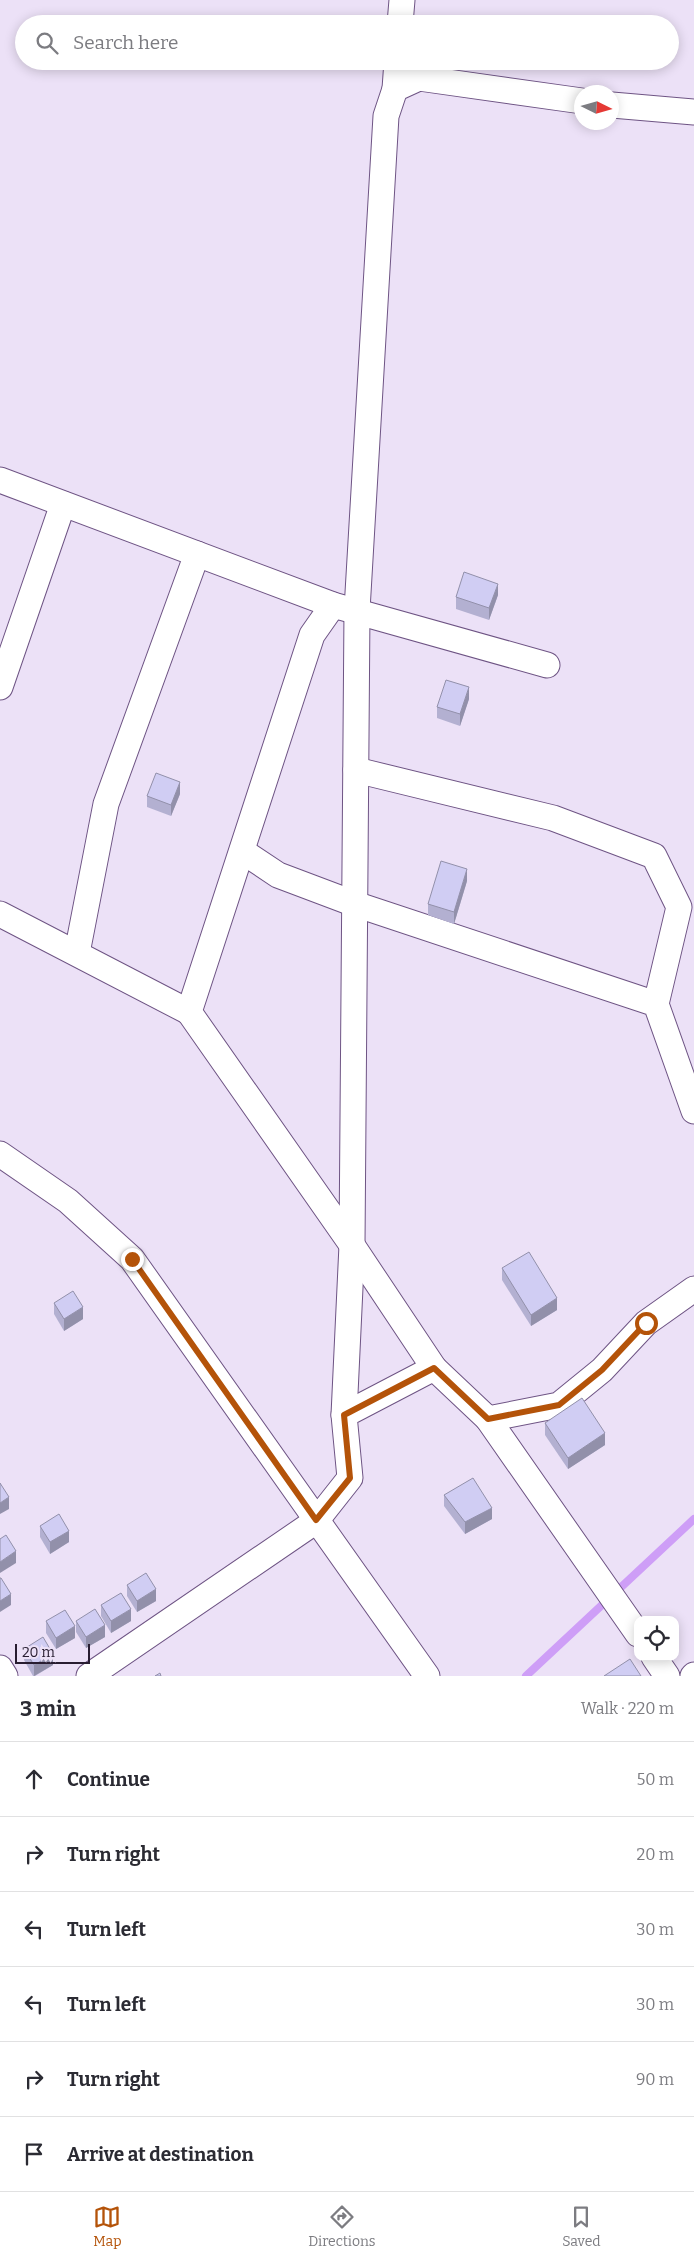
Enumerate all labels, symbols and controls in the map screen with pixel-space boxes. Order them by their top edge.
search box [15,15,679,70]
icon: search [33,29,61,57]
text: Search here [73,31,178,54]
north arrow [574,85,619,130]
route end [121,1248,144,1271]
route start [635,1312,658,1335]
map controls [634,1616,679,1661]
button: locate [634,1616,679,1661]
scale bar [15,1641,90,1664]
text: 20 m [22,1644,55,1661]
text: 3 min [20,1696,76,1722]
text: Walk · 220 m [581,1699,674,1718]
icon: ahead [20,1765,48,1793]
text: Continue [67,1768,150,1791]
text: 50 m [637,1770,674,1789]
icon: right [20,1840,48,1868]
text: Turn right [67,1843,160,1866]
text: 20 m [637,1845,674,1864]
icon: left [20,1915,48,1943]
text: Turn left [67,1918,146,1941]
text: 30 m [636,1920,674,1939]
icon: left [20,1990,48,2018]
text: Turn left [67,1993,146,2016]
text: 30 m [636,1995,674,2014]
icon: right [20,2065,48,2093]
text: Turn right [67,2068,160,2091]
text: 90 m [636,2070,674,2089]
icon: arrive [20,2140,48,2168]
text: Arrive at destination [67,2143,254,2166]
tab: Map [93,2203,122,2250]
tab: Directions [308,2203,376,2250]
tab: Saved [562,2203,601,2250]

